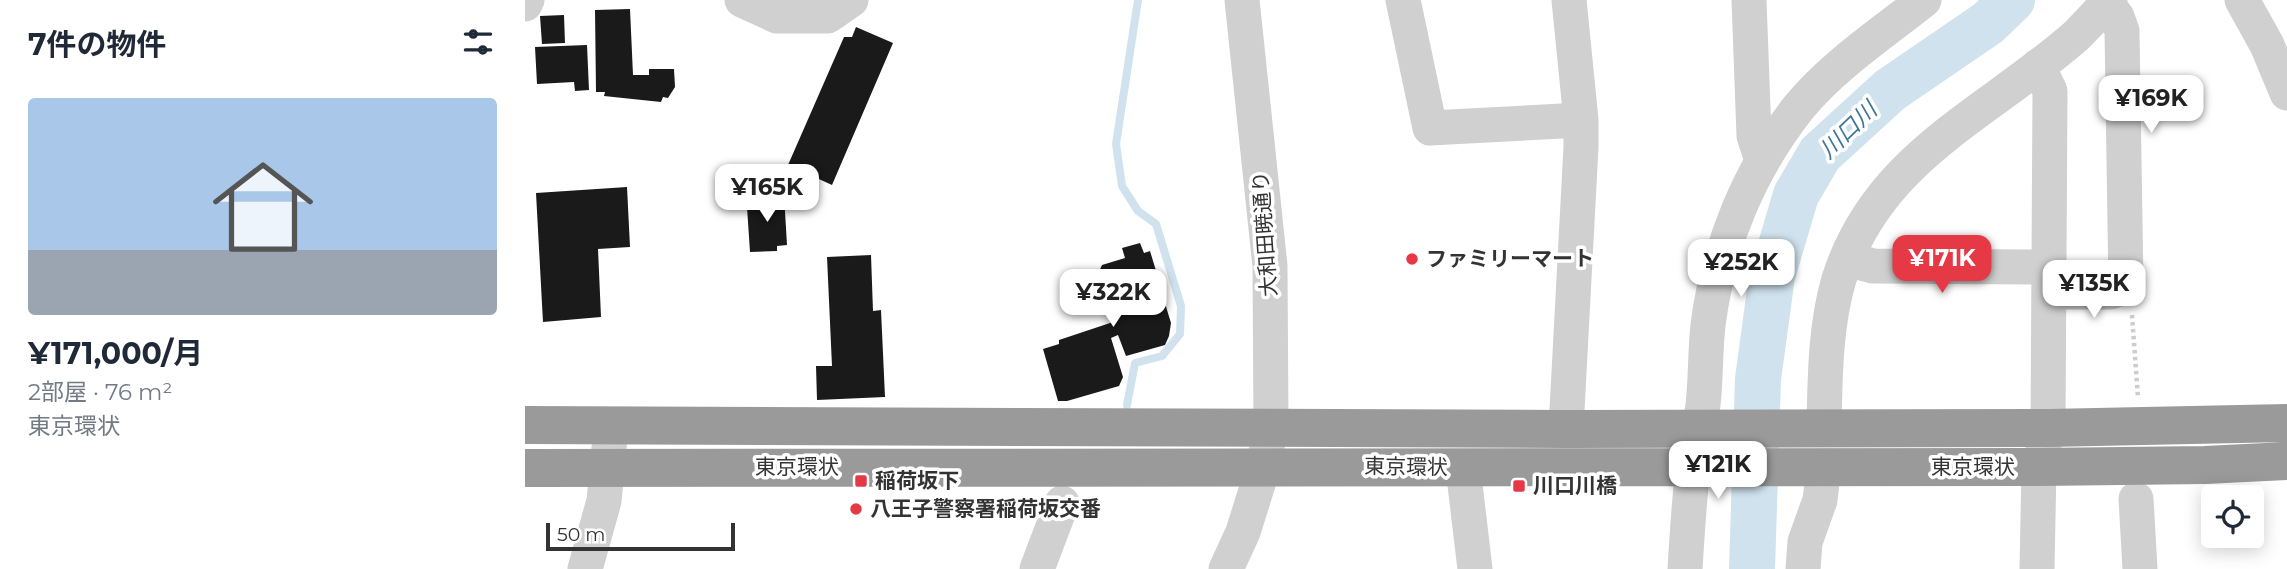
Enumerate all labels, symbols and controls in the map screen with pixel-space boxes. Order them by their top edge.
icon: filters [459,23,497,61]
text: 7件の物件 [28,26,167,63]
pin: ¥169K [2102,76,2200,135]
text: ¥169K [2115,84,2187,112]
water label: 川口川 [1813,94,1885,164]
icon: home [200,144,326,270]
pin: ¥165K [718,164,816,224]
street label: 大和田暁通り [1248,170,1281,298]
text: ¥165K [731,173,803,201]
pin: ¥171K [1893,236,1991,295]
pin: ¥252K [1692,240,1790,299]
text: ¥171K [1908,244,1976,272]
place label: ファミリーマート [1426,246,1594,271]
text: ¥252K [1704,248,1778,276]
marker: ファミリーマート [1404,251,1420,267]
pin: ¥135K [2045,260,2143,320]
text: ¥135K [2059,269,2129,297]
pin: ¥322K [1064,270,1162,329]
text: ¥322K [1076,278,1150,306]
text: ¥171,000/月 [28,335,203,372]
text: 2部屋 · 76 m² [28,378,172,406]
text: 東京環状 [28,412,120,440]
pin: ¥121K [1669,442,1767,501]
text: ¥121K [1685,450,1751,478]
street label: 東京環状 [1364,453,1448,480]
street label: 東京環状 [755,454,839,479]
street label: 東京環状 [1931,454,2015,479]
place label: 稲荷坂下 [875,468,959,493]
marker: 稲荷坂下 [853,473,869,489]
place label: 川口川橋 [1533,473,1617,498]
marker: 川口川橋 [1511,478,1527,494]
map controls [2201,485,2264,548]
button: locate [2201,485,2264,548]
place label: 八王子警察署稲荷坂交番 [870,496,1101,521]
marker: 八王子警察署稲荷坂交番 [848,501,864,517]
scale bar [546,520,735,552]
text: 50 m [557,523,605,546]

